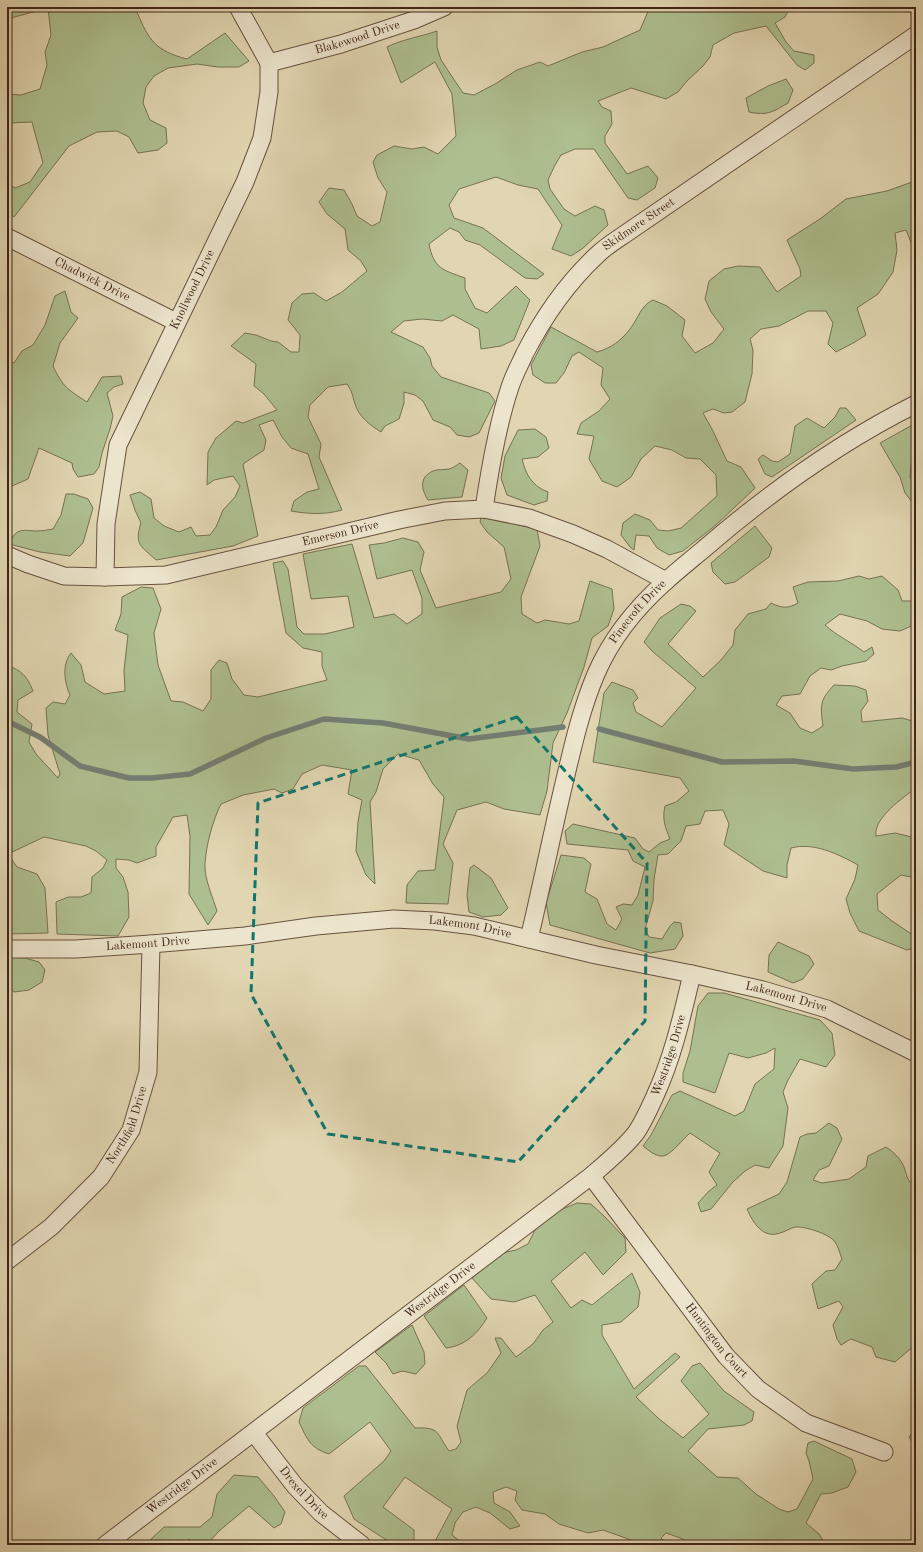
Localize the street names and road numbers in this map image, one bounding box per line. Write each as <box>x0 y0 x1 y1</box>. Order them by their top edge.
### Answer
street label: Blakewood Drive <box>314 19 402 57</box>
street label: Skidmore Street <box>600 196 677 253</box>
street label: Knollwood Drive <box>168 248 217 332</box>
street label: Chadwick Drive <box>52 256 132 304</box>
street label: Emerson Drive <box>301 519 380 549</box>
street label: Pinecroft Drive <box>608 578 669 646</box>
street label: Lakemont Drive <box>428 915 513 941</box>
street label: Lakemont Drive <box>105 935 191 953</box>
street label: Lakemont Drive <box>744 980 829 1015</box>
street label: Westridge Drive <box>650 1013 688 1098</box>
street label: Northfield Drive <box>105 1084 150 1166</box>
street label: Westridge Drive <box>403 1260 478 1321</box>
street label: Huntington Court <box>683 1301 750 1380</box>
street label: Westridge Drive <box>145 1455 220 1517</box>
street label: Drexel Drive <box>277 1465 331 1522</box>

